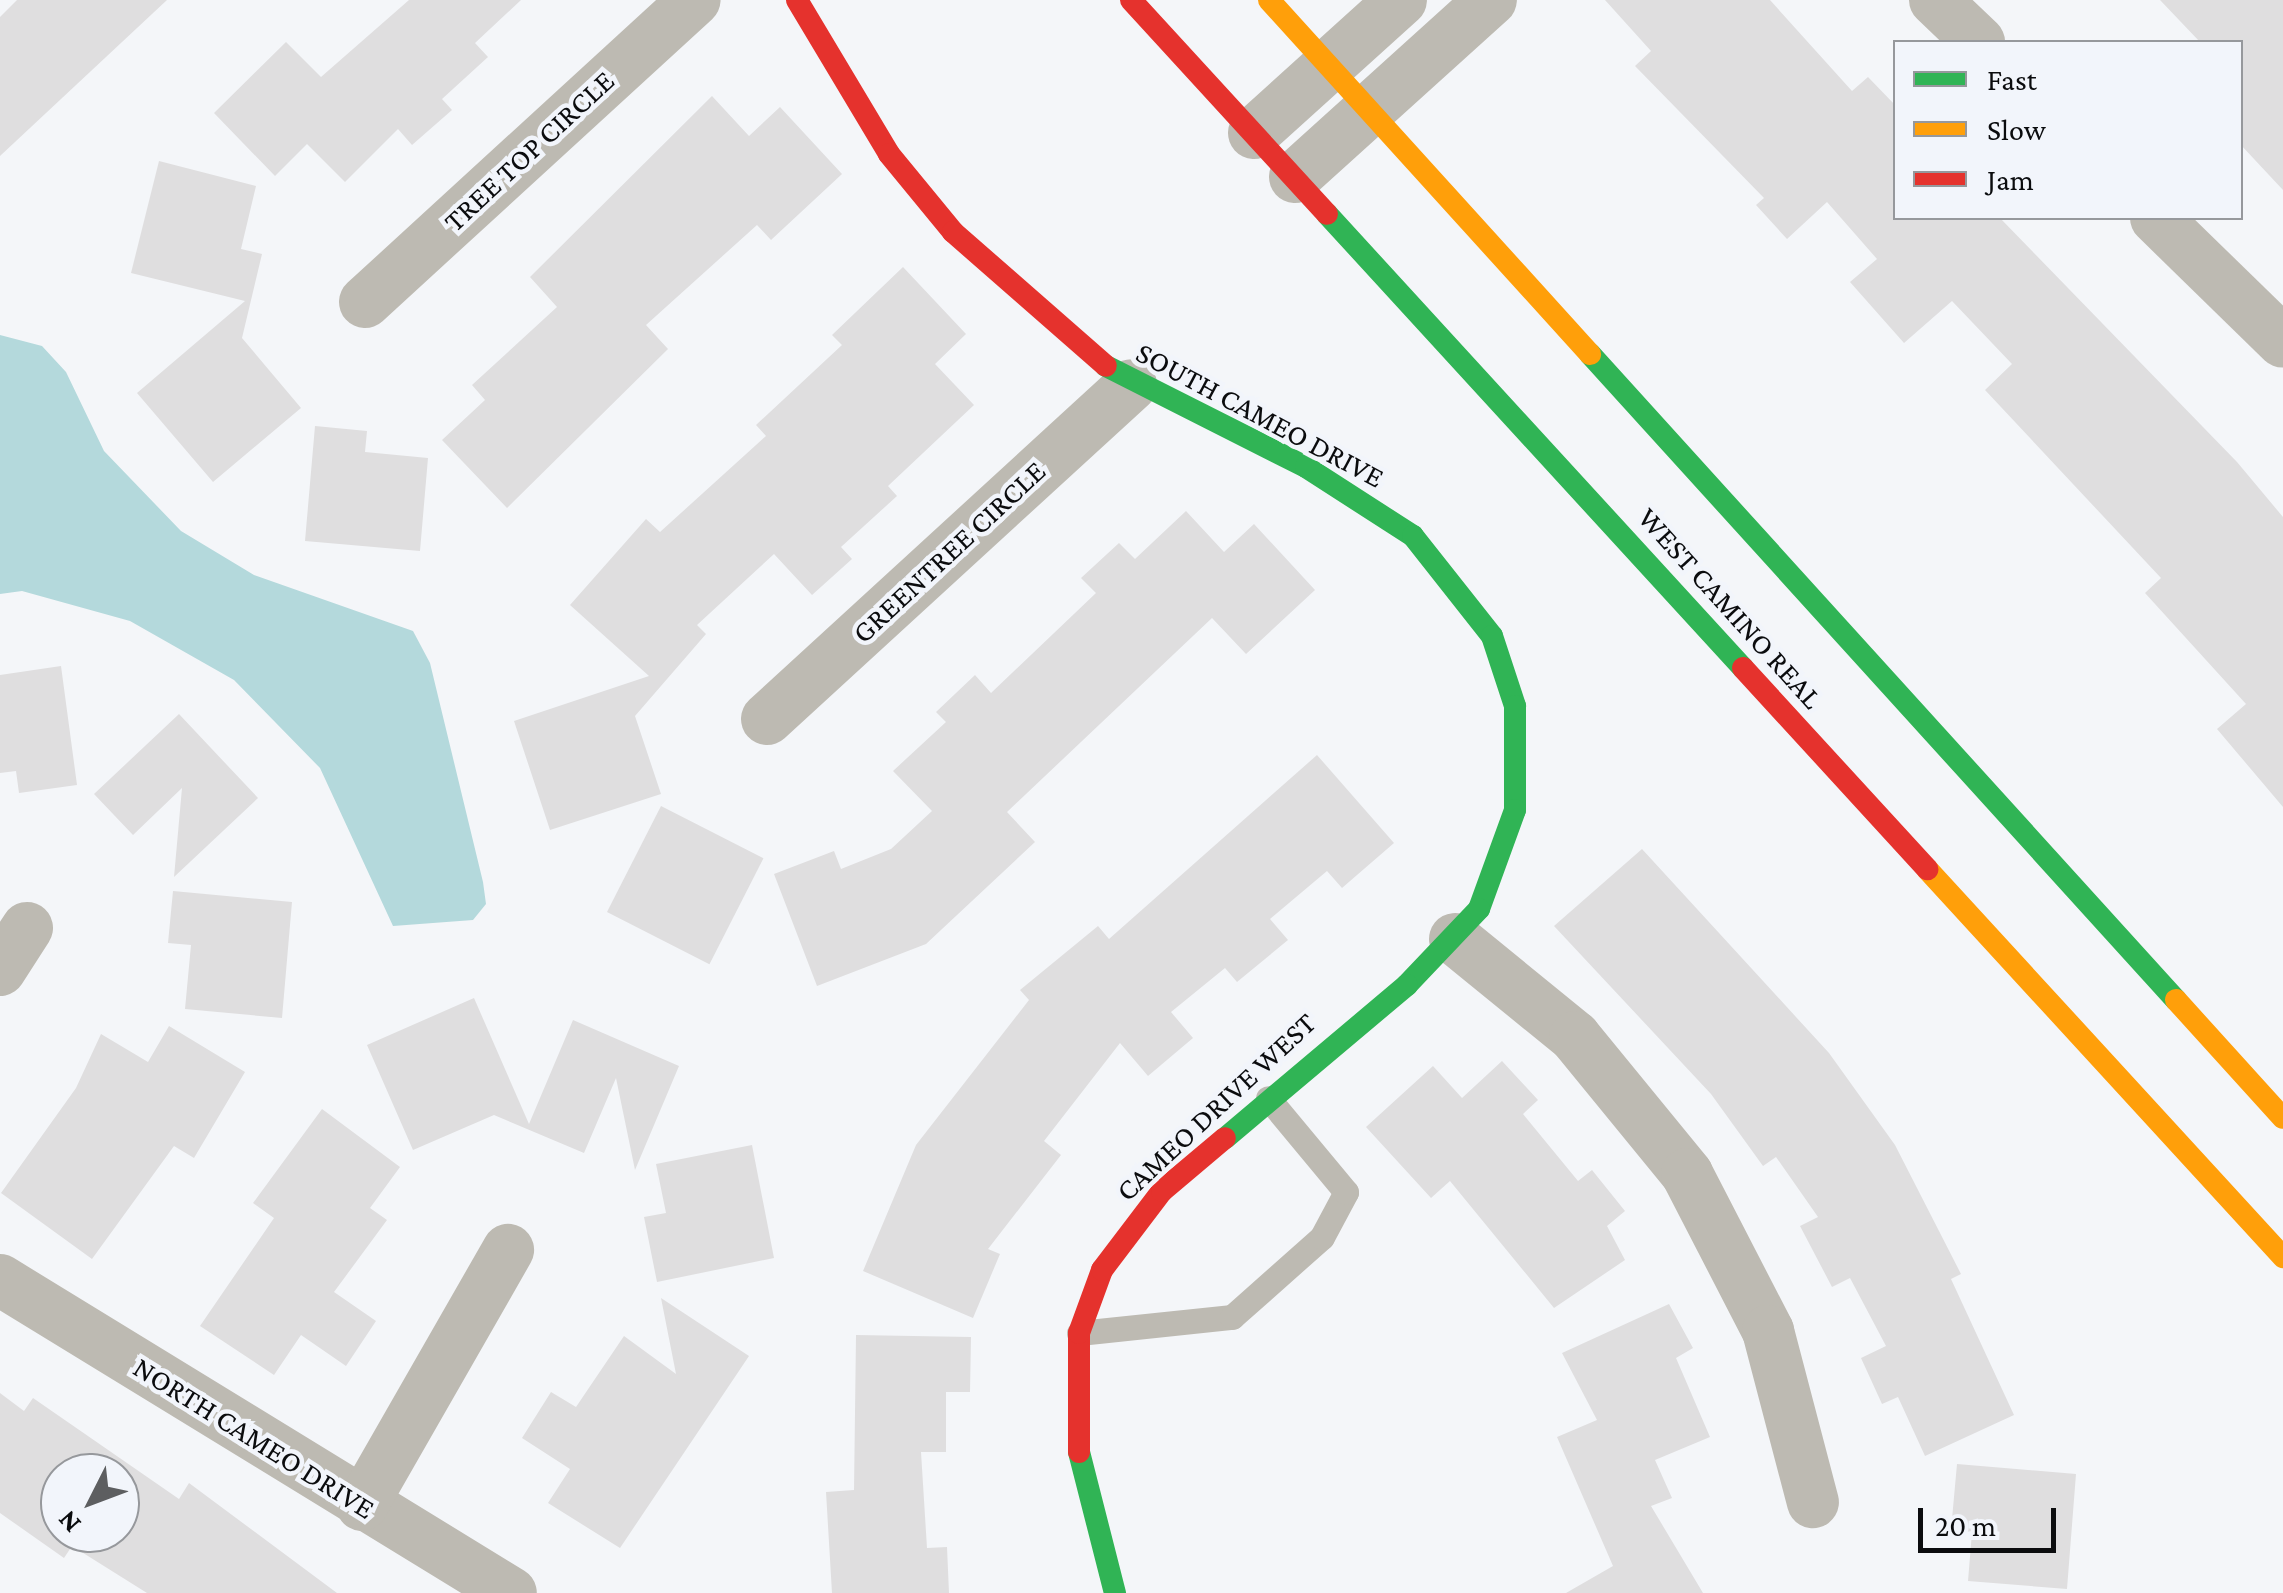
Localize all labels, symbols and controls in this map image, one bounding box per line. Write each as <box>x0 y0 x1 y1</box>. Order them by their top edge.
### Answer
legend <box>1893 40 2243 220</box>
street label: TREE TOP CIRCLE <box>436 63 622 239</box>
text: Fast <box>1987 63 2037 96</box>
text: Slow <box>1987 113 2046 146</box>
text: Jam <box>1987 163 2034 196</box>
street label: SOUTH CAMEO DRIVE <box>1130 334 1390 496</box>
street label: GREENTREE CIRCLE <box>845 453 1053 651</box>
street label: WEST CAMINO REAL <box>1630 500 1830 716</box>
street label: CAMEO DRIVE WEST <box>1109 1005 1323 1209</box>
street label: NORTH CAMEO DRIVE <box>127 1349 381 1527</box>
north arrow <box>40 1453 140 1553</box>
scale bar <box>1923 1488 2060 1550</box>
text: N <box>51 1505 87 1540</box>
text: 20 m <box>1935 1509 1996 1542</box>

